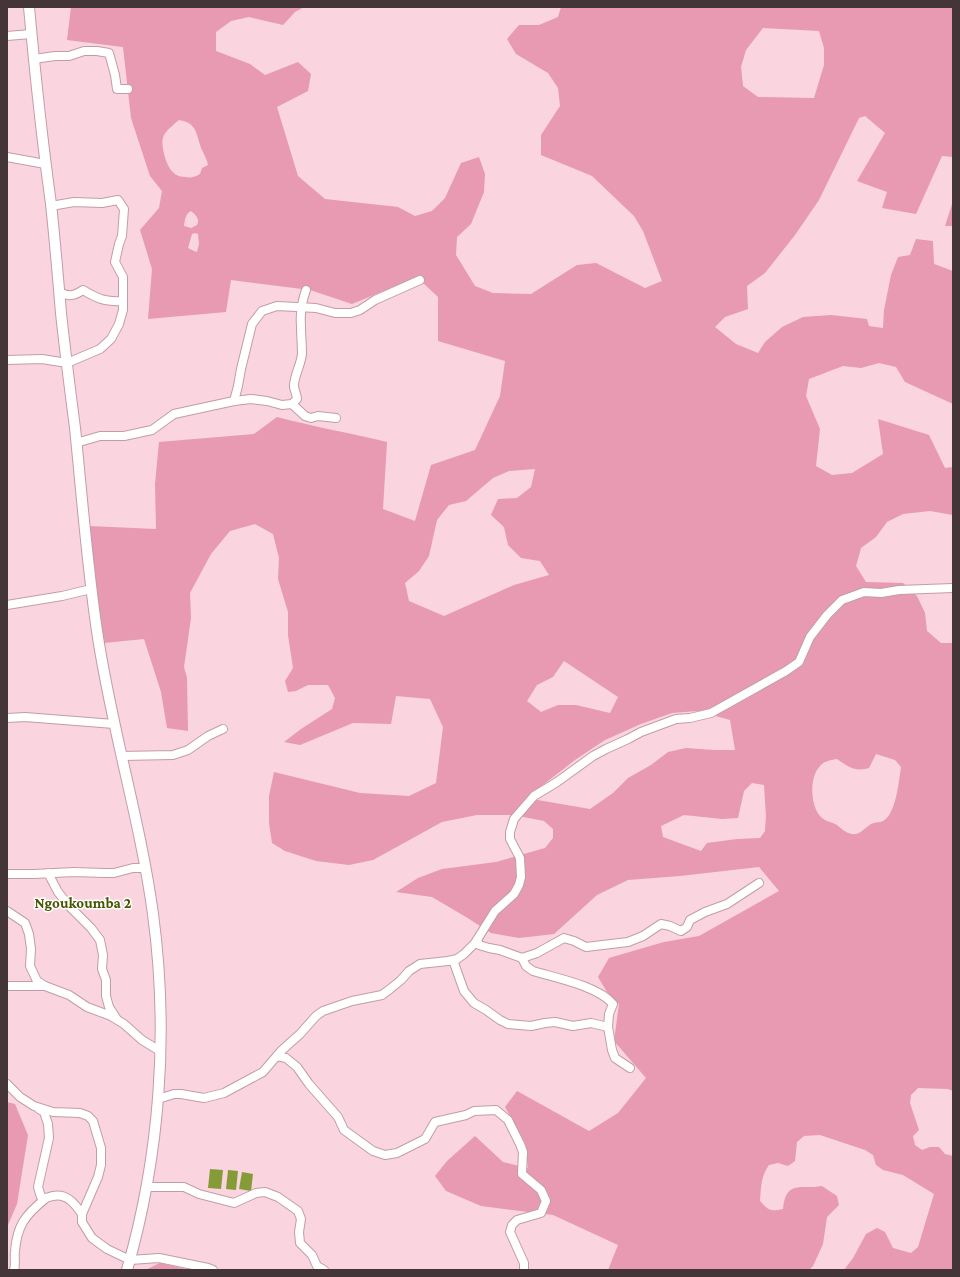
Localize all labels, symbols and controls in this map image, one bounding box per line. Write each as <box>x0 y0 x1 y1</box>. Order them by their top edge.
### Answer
district label: Ngoukoumba 2 <box>35 895 132 911</box>

